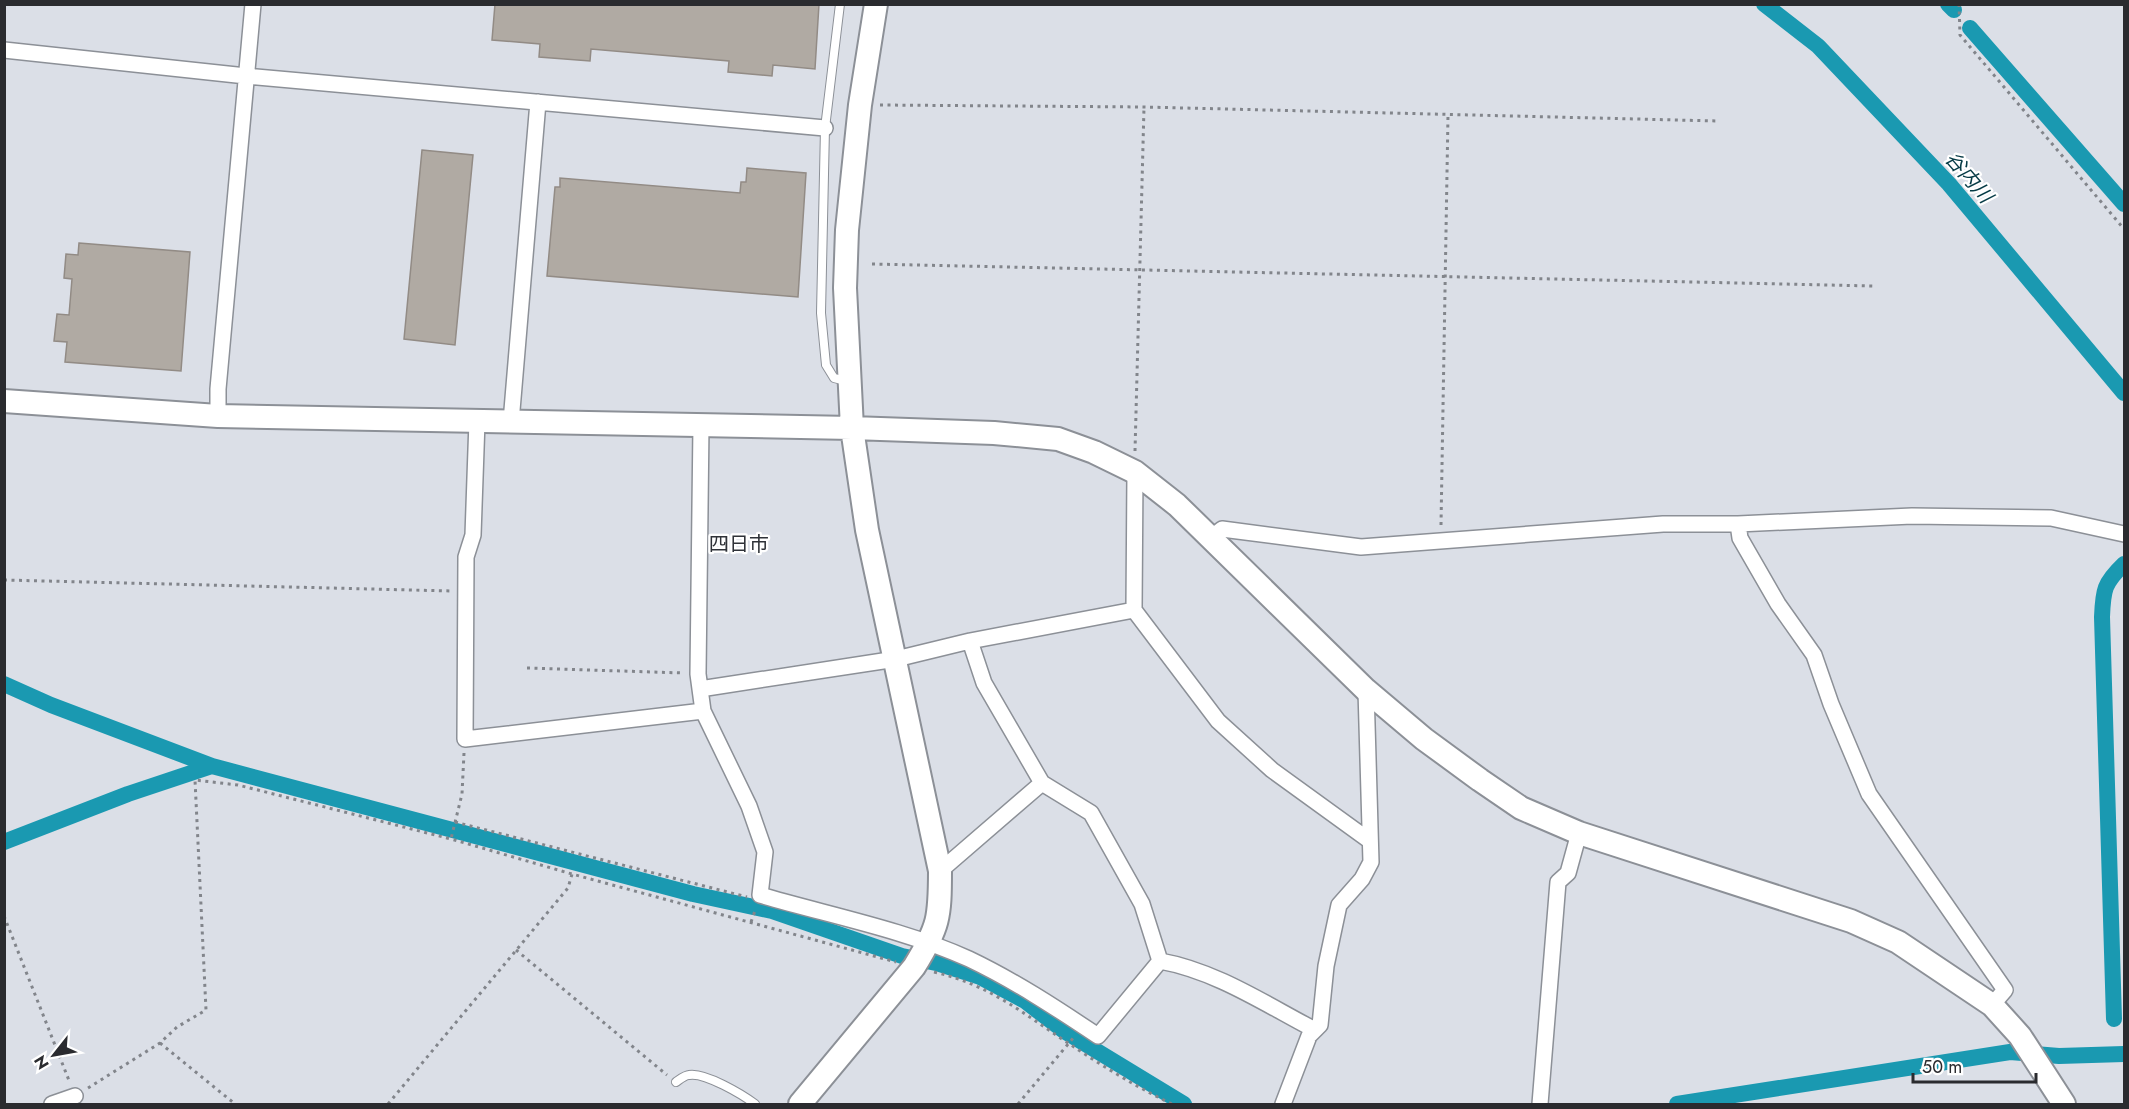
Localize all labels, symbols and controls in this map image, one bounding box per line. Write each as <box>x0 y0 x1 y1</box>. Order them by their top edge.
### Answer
water label: 谷内川 <box>1938 145 2001 211</box>
district label: 四日市 <box>709 530 769 559</box>
north arrow <box>24 1025 84 1085</box>
scale bar <box>1913 1046 2036 1084</box>
text: N <box>28 1051 55 1074</box>
text: 50 m <box>1922 1054 1962 1080</box>

